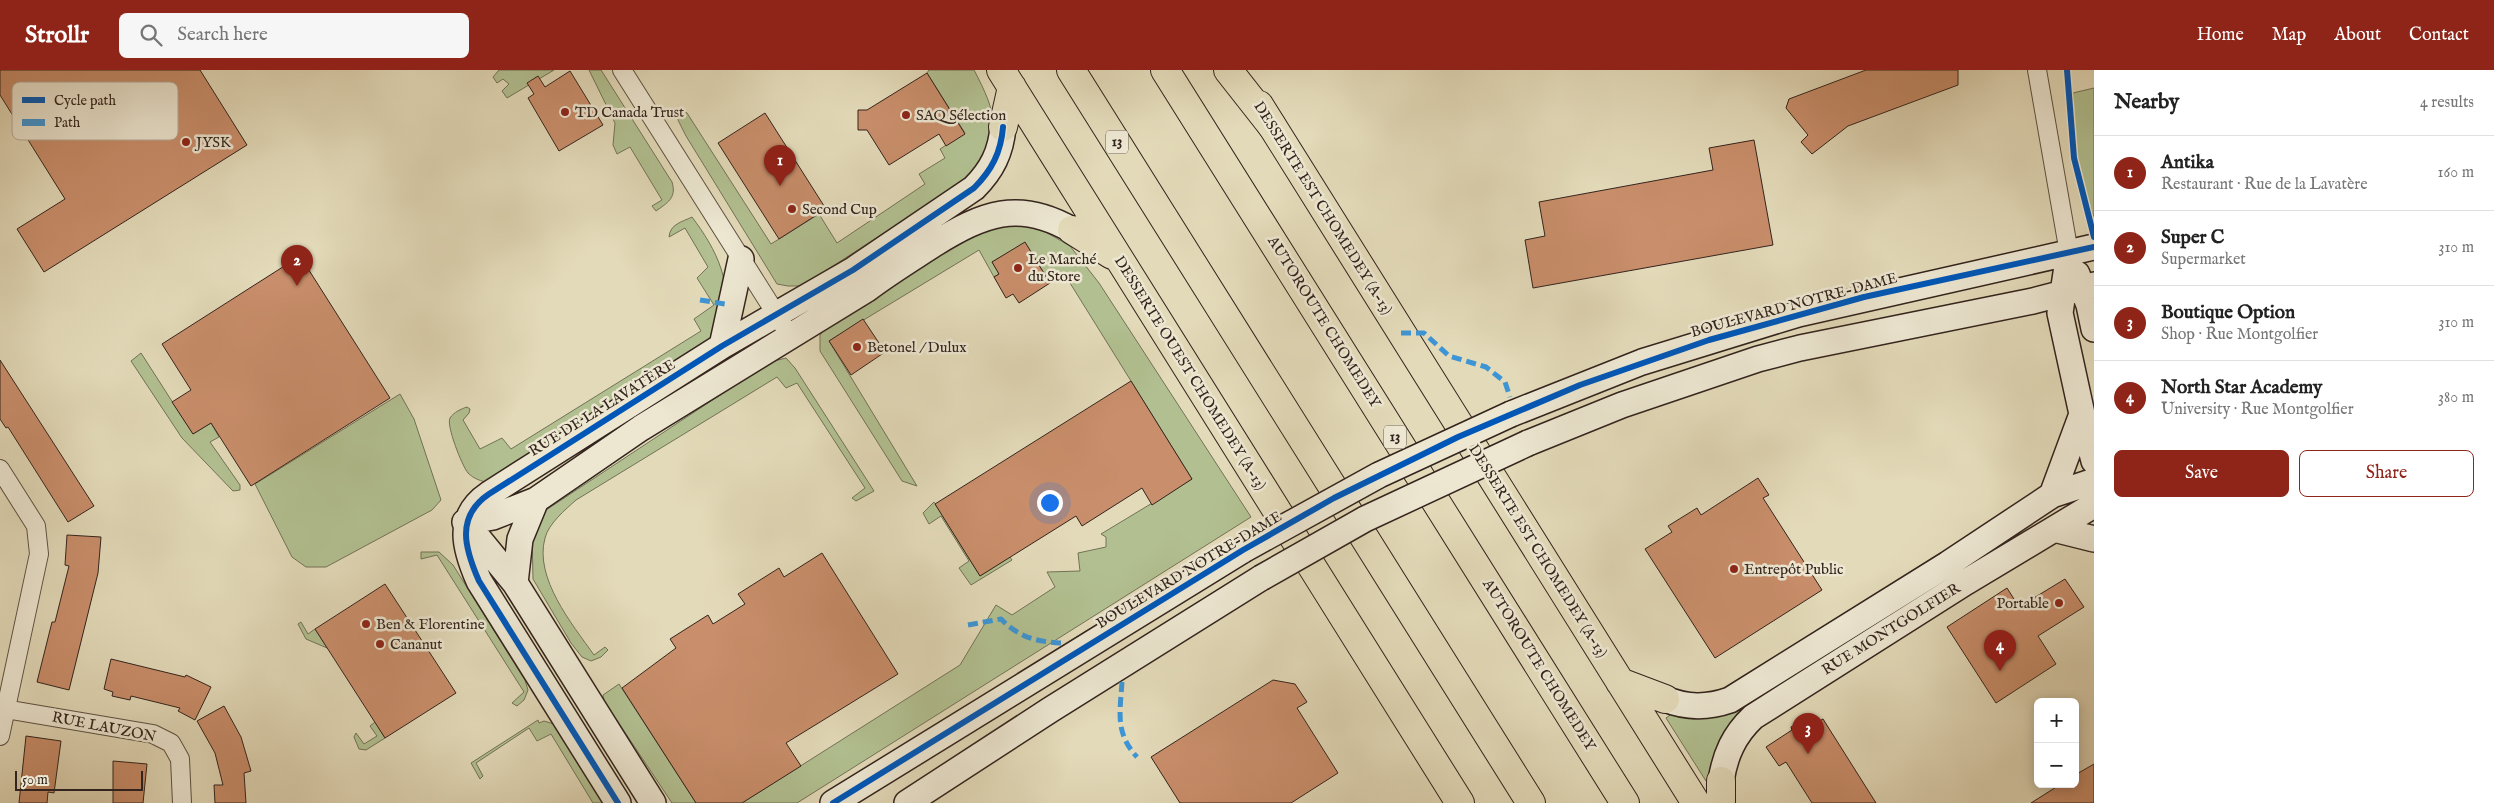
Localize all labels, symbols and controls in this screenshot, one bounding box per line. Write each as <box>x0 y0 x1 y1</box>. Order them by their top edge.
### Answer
search box <box>119 13 469 58</box>
text: Strollr <box>25 20 89 51</box>
icon: search <box>137 21 165 49</box>
text: Search here <box>177 23 268 47</box>
text: Home <box>2197 24 2244 47</box>
text: Map <box>2272 24 2306 47</box>
text: About <box>2334 24 2381 47</box>
text: Contact <box>2409 24 2469 47</box>
legend <box>12 82 178 140</box>
text: Nearby <box>2114 89 2179 116</box>
text: Cycle path <box>54 92 116 110</box>
text: 4 results <box>2420 93 2474 113</box>
street label: DESSERTE EST CHOMEDEY (A-13) <box>1249 98 1397 318</box>
place label: TD Canada Trust <box>575 103 684 122</box>
marker: TD Canada Trust <box>559 106 571 118</box>
place label: SAQ Sélection <box>916 106 1006 125</box>
marker: SAQ Sélection <box>900 109 912 121</box>
text: Path <box>54 114 81 132</box>
road number: 13 <box>1106 131 1128 154</box>
place label: JYSK <box>194 133 231 152</box>
marker: JYSK <box>180 136 192 148</box>
pin: 1 <box>764 145 796 186</box>
text: Antika <box>2161 151 2214 175</box>
text: 1 <box>2127 163 2133 183</box>
text: 160 m <box>2438 163 2474 183</box>
text: Restaurant · Rue de la Lavatère <box>2161 175 2368 195</box>
place label: Second Cup <box>802 200 877 219</box>
marker: Second Cup <box>786 203 798 215</box>
text: Super C <box>2161 226 2224 250</box>
street label: AUTOROUTE CHOMEDEY <box>1263 232 1385 412</box>
text: 2 <box>2126 238 2134 258</box>
text: 310 m <box>2438 238 2474 258</box>
pin: 2 <box>281 245 313 286</box>
place label: Le Marché du Store <box>1028 250 1096 286</box>
text: Supermarket <box>2161 250 2246 270</box>
street label: DESSERTE OUEST CHOMEDEY (A-13) <box>1110 252 1270 494</box>
marker: Le Marché du Store <box>1012 262 1024 274</box>
street label: BOULEVARD NOTRE-DAME <box>1689 268 1899 342</box>
text: Boutique Option <box>2161 301 2295 325</box>
text: 3 <box>2127 313 2133 333</box>
text: 310 m <box>2438 313 2474 333</box>
text: Shop · Rue Montgolfier <box>2161 325 2318 345</box>
place label: Betonel / Dulux <box>867 338 967 357</box>
marker: Betonel / Dulux <box>851 341 863 353</box>
street label: RUE DE LA LAVATÈRE <box>525 355 679 461</box>
text: North Star Academy <box>2161 376 2322 400</box>
text: 4 <box>2126 388 2134 408</box>
text: 380 m <box>2438 388 2474 408</box>
text: University · Rue Montgolfier <box>2161 400 2354 420</box>
road number: 13 <box>1384 426 1406 448</box>
street label: DESSERTE EST CHOMEDEY (A-13) <box>1464 441 1612 661</box>
button: Save <box>2114 450 2289 497</box>
button: Share <box>2299 450 2474 497</box>
your location <box>1037 490 1063 516</box>
street label: BOULEVARD NOTRE-DAME <box>1093 507 1285 633</box>
place label: Entrepôt Public <box>1744 560 1843 579</box>
marker: Entrepôt Public <box>1728 563 1740 575</box>
street label: AUTOROUTE CHOMEDEY <box>1478 575 1600 755</box>
street label: RUE MONTGOLFIER <box>1818 578 1964 679</box>
place label: Portable <box>1997 594 2049 613</box>
marker: Portable <box>2053 597 2065 609</box>
place label: Ben & Florentine <box>376 615 485 634</box>
marker: Ben & Florentine <box>360 618 372 630</box>
pin: 4 <box>1984 630 2016 671</box>
place label: Cananut <box>390 635 443 654</box>
marker: Cananut <box>374 638 386 650</box>
map controls <box>2034 698 2079 788</box>
button: + <box>2034 698 2079 743</box>
street label: RUE LAUZON <box>50 708 158 746</box>
pin: 3 <box>1792 713 1824 754</box>
button: − <box>2034 743 2079 788</box>
scale bar <box>15 768 142 791</box>
text: 50 m <box>22 771 48 789</box>

